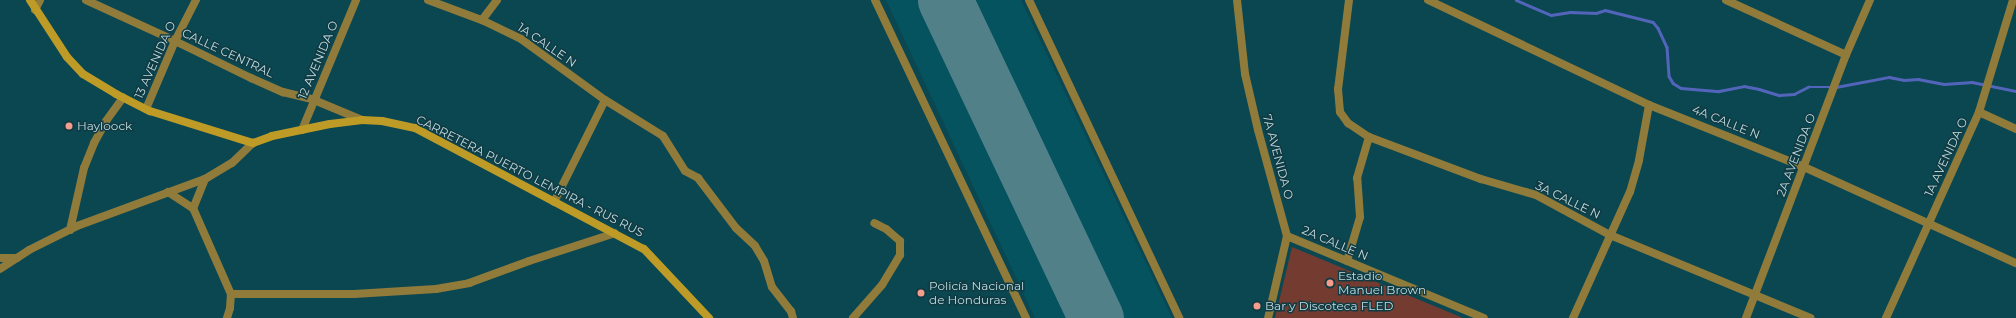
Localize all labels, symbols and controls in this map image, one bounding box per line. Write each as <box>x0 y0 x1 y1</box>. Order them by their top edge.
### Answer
street label: 13 AVENIDA O <box>131 19 179 101</box>
street label: 12 AVENIDA O <box>295 19 341 101</box>
street label: 1A CALLE N <box>515 20 579 70</box>
street label: CALLE CENTRAL <box>180 25 276 81</box>
street label: 4A CALLE N <box>1690 102 1762 142</box>
street label: 2A AVENIDA O <box>1774 111 1818 199</box>
street label: CARRETERA PUERTO LEMPIRA - RUS RUS <box>414 112 646 240</box>
street label: 7A AVENIDA O <box>1260 113 1296 201</box>
street label: 1A AVENIDA O <box>1921 115 1971 199</box>
place label: Hayloock <box>77 119 132 133</box>
marker: Hayloock <box>64 121 74 131</box>
street label: 3A CALLE N <box>1533 178 1603 222</box>
street label: 2A CALLE N <box>1300 223 1370 263</box>
place label: Estadio Manuel Brown <box>1338 269 1426 297</box>
marker: Estadio Manuel Brown <box>1325 278 1335 288</box>
place label: Policía Nacional de Honduras <box>929 279 1024 307</box>
marker: Policía Nacional de Honduras <box>916 288 926 298</box>
place label: Bar y Discoteca FLED <box>1265 299 1393 313</box>
marker: Bar y Discoteca FLED <box>1252 301 1262 311</box>

